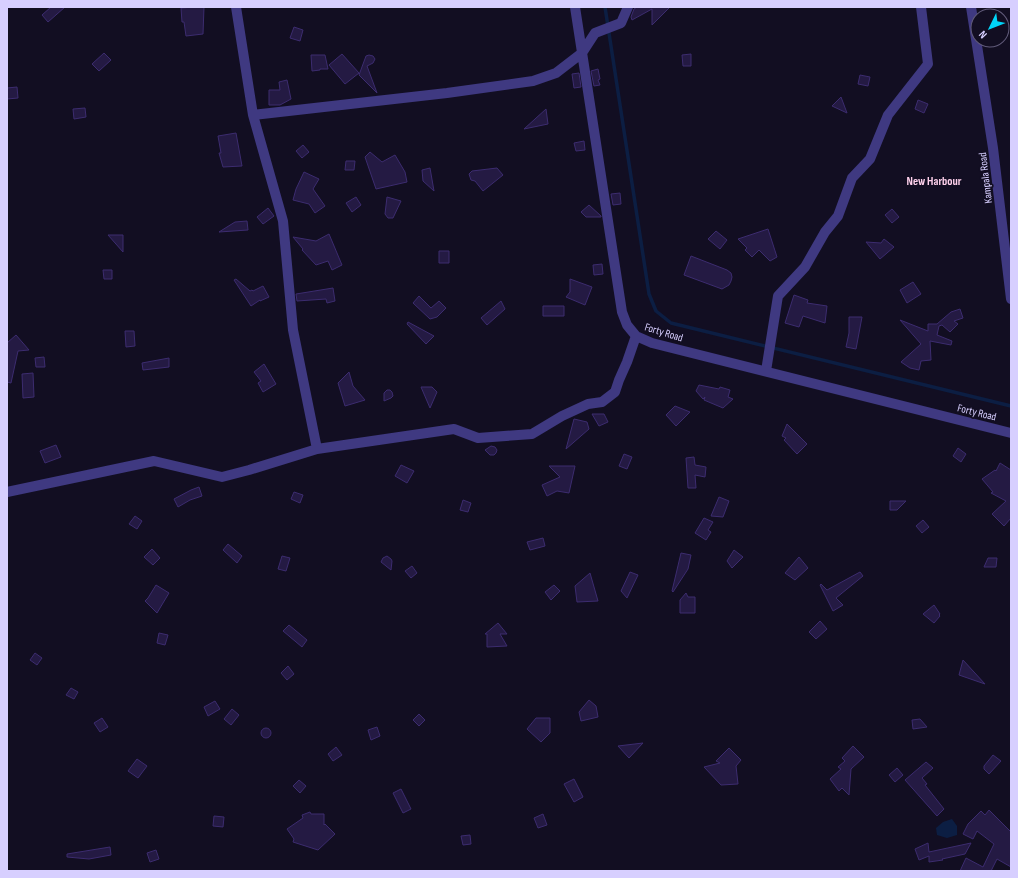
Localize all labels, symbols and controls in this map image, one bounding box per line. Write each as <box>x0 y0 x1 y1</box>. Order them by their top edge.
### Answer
north arrow <box>970 8 1010 48</box>
text: N <box>976 28 990 41</box>
street label: Kampala Road <box>976 151 995 204</box>
district label: New Harbour <box>906 174 962 189</box>
street label: Forty Road <box>643 320 685 345</box>
street label: Forty Road <box>956 401 998 424</box>

